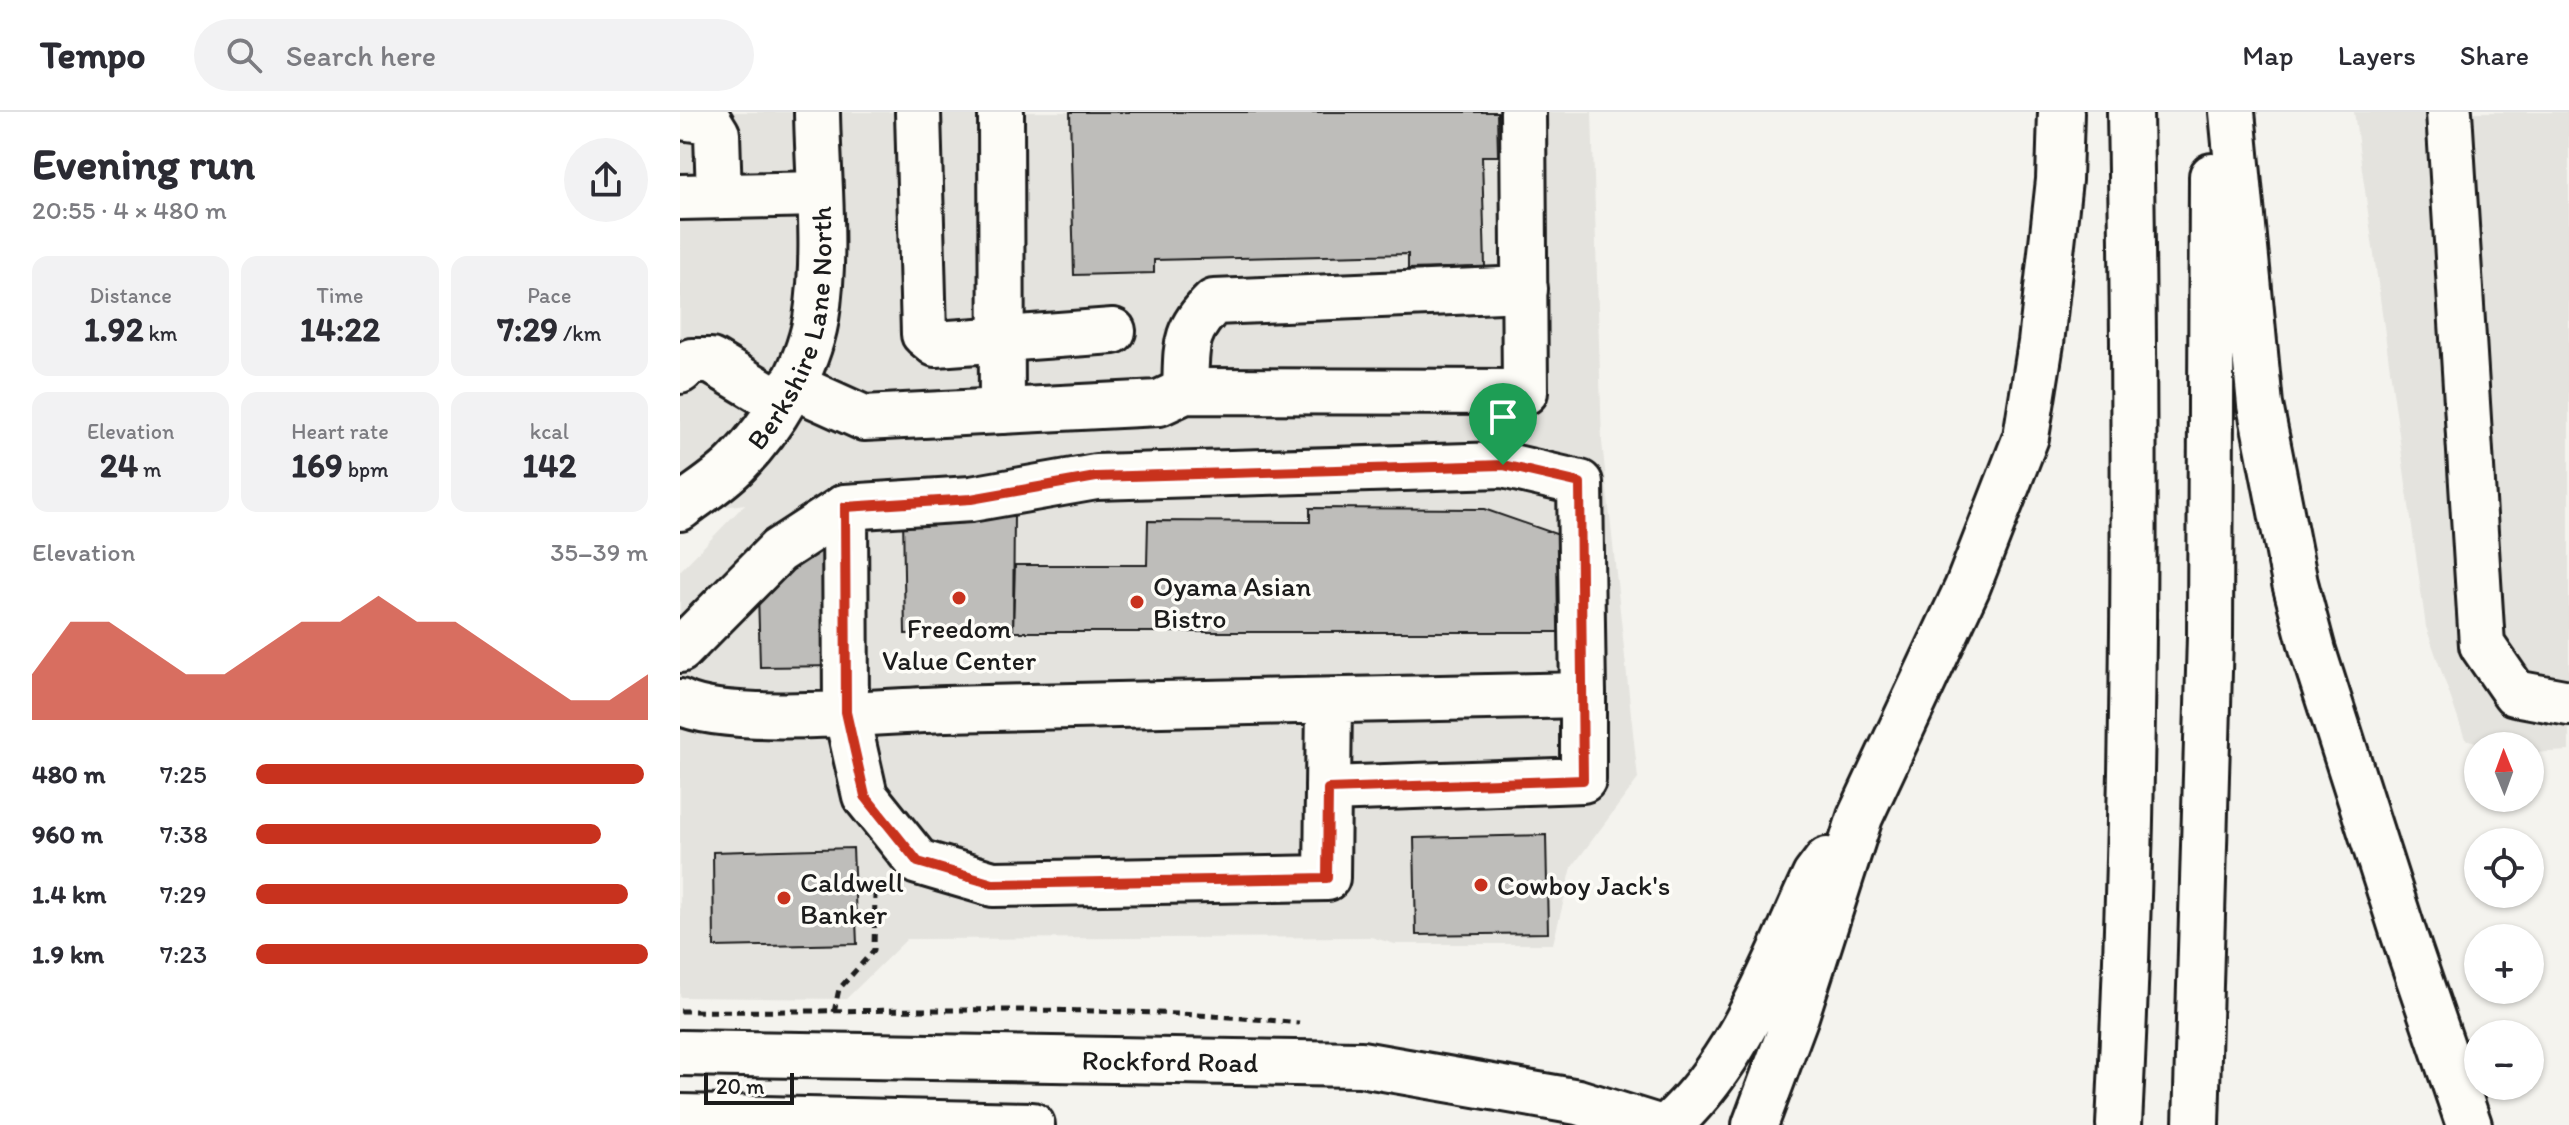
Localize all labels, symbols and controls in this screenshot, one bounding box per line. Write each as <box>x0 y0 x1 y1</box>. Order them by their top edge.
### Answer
search box <box>194 19 754 91</box>
text: Tempo <box>40 32 146 78</box>
icon: search <box>222 33 266 77</box>
text: Search here <box>286 37 436 74</box>
text: Map <box>2242 38 2294 72</box>
text: Layers <box>2338 38 2416 72</box>
text: Share <box>2460 38 2529 72</box>
text: Evening run <box>32 137 255 190</box>
button: share <box>564 138 648 222</box>
text: 20:55 · 4 × 480 m <box>32 194 227 226</box>
street label: Berkshire Lane North <box>739 206 838 456</box>
text: Distance <box>89 282 172 309</box>
text: Time <box>317 282 363 309</box>
text: Pace <box>527 282 571 309</box>
text: 1.92 <box>84 309 144 350</box>
text: 14:22 <box>300 309 380 350</box>
text: 7:29 <box>497 309 558 350</box>
text: km <box>144 320 178 347</box>
text: /km <box>558 320 601 347</box>
pin <box>1469 383 1537 465</box>
icon: arrive <box>1481 395 1525 439</box>
text: Elevation <box>87 418 174 445</box>
text: Heart rate <box>291 418 389 445</box>
text: kcal <box>530 418 569 445</box>
text: 24 <box>100 445 138 486</box>
text: 169 <box>291 445 343 486</box>
text: 142 <box>522 445 576 486</box>
text: m <box>138 456 162 483</box>
text: bpm <box>343 456 389 483</box>
text: Elevation <box>32 536 135 568</box>
text: 35–39 m <box>550 536 648 568</box>
place label: Oyama Asian Bistro <box>1153 569 1312 635</box>
marker: Freedom Value Center <box>950 589 968 607</box>
marker: Oyama Asian Bistro <box>1128 593 1146 611</box>
place label: Freedom Value Center <box>882 611 1036 677</box>
north arrow <box>2464 732 2544 812</box>
map controls <box>2464 732 2544 1100</box>
text: 480 m <box>32 758 106 790</box>
text: 7:25 <box>160 758 207 790</box>
text: 960 m <box>32 818 103 850</box>
text: 7:38 <box>160 818 208 850</box>
button: locate <box>2464 828 2544 908</box>
place label: Caldwell Banker <box>800 865 904 931</box>
place label: Cowboy Jack's <box>1497 868 1670 902</box>
marker: Cowboy Jack's <box>1472 876 1490 894</box>
text: 1.4 km <box>32 878 106 910</box>
text: 7:29 <box>160 878 207 910</box>
marker: Caldwell Banker <box>775 889 793 907</box>
button: + <box>2464 924 2544 1004</box>
text: 1.9 km <box>32 938 104 970</box>
text: 7:23 <box>160 938 207 970</box>
button: − <box>2464 1020 2544 1100</box>
street label: Rockford Road <box>1081 1042 1259 1079</box>
scale bar <box>704 1069 794 1105</box>
text: 20 m <box>716 1073 765 1100</box>

